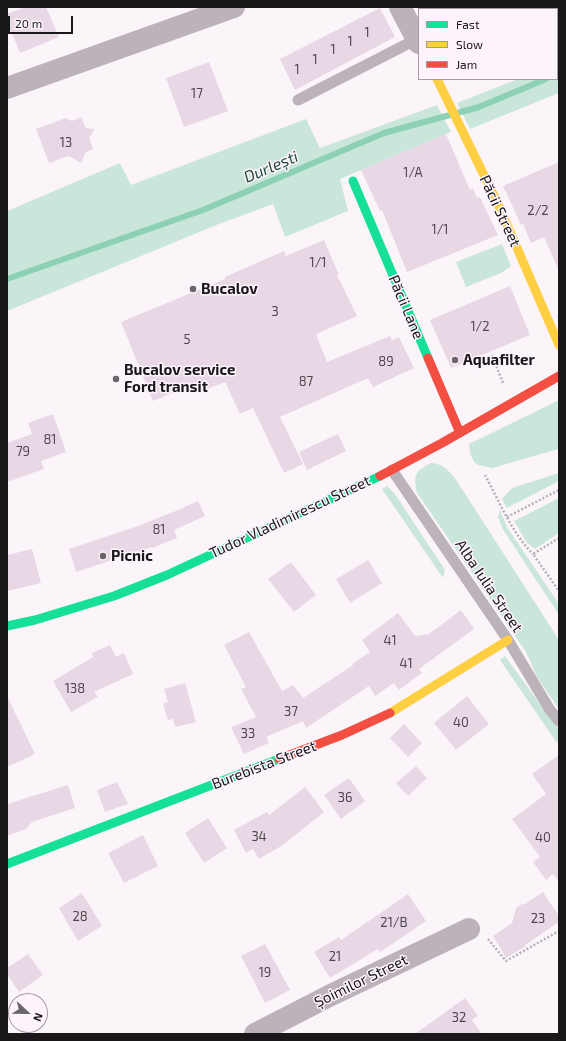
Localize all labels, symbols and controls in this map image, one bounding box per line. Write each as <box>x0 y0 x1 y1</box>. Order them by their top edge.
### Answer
scale bar <box>10 8 75 34</box>
legend <box>418 8 558 80</box>
text: 20 m <box>15 16 42 30</box>
text: Fast <box>456 17 479 31</box>
house number: 1 <box>364 25 370 41</box>
house number: 1 <box>347 34 353 50</box>
text: Slow <box>456 37 483 51</box>
house number: 1 <box>330 42 336 58</box>
house number: 1 <box>312 52 318 68</box>
text: Jam <box>456 57 477 71</box>
house number: 1 <box>294 62 300 78</box>
house number: 17 <box>191 86 203 102</box>
house number: 13 <box>60 135 72 151</box>
water label: Durlești <box>241 147 301 187</box>
house number: 1/A <box>403 165 423 181</box>
street label: Păcii Street <box>476 172 524 250</box>
house number: 2/2 <box>527 203 549 219</box>
house number: 1/1 <box>431 222 449 238</box>
house number: 1/1 <box>309 255 327 271</box>
street label: Păcii Lane <box>384 272 428 342</box>
place label: Bucalov <box>201 280 258 298</box>
marker: Bucalov <box>188 284 198 294</box>
house number: 3 <box>271 304 279 320</box>
house number: 1/2 <box>470 319 490 335</box>
house number: 5 <box>184 332 190 348</box>
place label: Aquafilter <box>463 351 535 369</box>
house number: 89 <box>378 354 394 370</box>
marker: Aquafilter <box>450 355 460 365</box>
place label: Bucalov service Ford transit <box>124 361 236 396</box>
marker: Bucalov service Ford transit <box>111 374 121 384</box>
house number: 87 <box>299 374 313 390</box>
house number: 81 <box>43 432 57 448</box>
house number: 79 <box>16 444 30 460</box>
street label: Tudor Vladimirescu Street <box>207 472 373 562</box>
house number: 81 <box>152 522 166 538</box>
street label: Alba Iulia Street <box>451 536 527 636</box>
place label: Picnic <box>111 547 153 565</box>
marker: Picnic <box>98 551 108 561</box>
house number: 41 <box>383 633 397 649</box>
house number: 41 <box>399 656 413 672</box>
house number: 138 <box>65 681 85 697</box>
house number: 37 <box>284 704 298 720</box>
house number: 40 <box>453 715 469 731</box>
house number: 33 <box>241 726 255 742</box>
street label: Burebista Street <box>209 737 319 793</box>
house number: 36 <box>338 790 352 806</box>
house number: 34 <box>251 829 267 845</box>
house number: 40 <box>535 830 551 846</box>
house number: 28 <box>72 909 88 925</box>
house number: 23 <box>531 911 545 927</box>
house number: 21/B <box>380 915 408 931</box>
house number: 21 <box>329 949 341 965</box>
street label: Șoimilor Street <box>311 951 411 1011</box>
house number: 19 <box>259 965 271 981</box>
north arrow <box>8 993 48 1033</box>
house number: 32 <box>452 1010 466 1026</box>
text: N <box>31 1011 46 1023</box>

